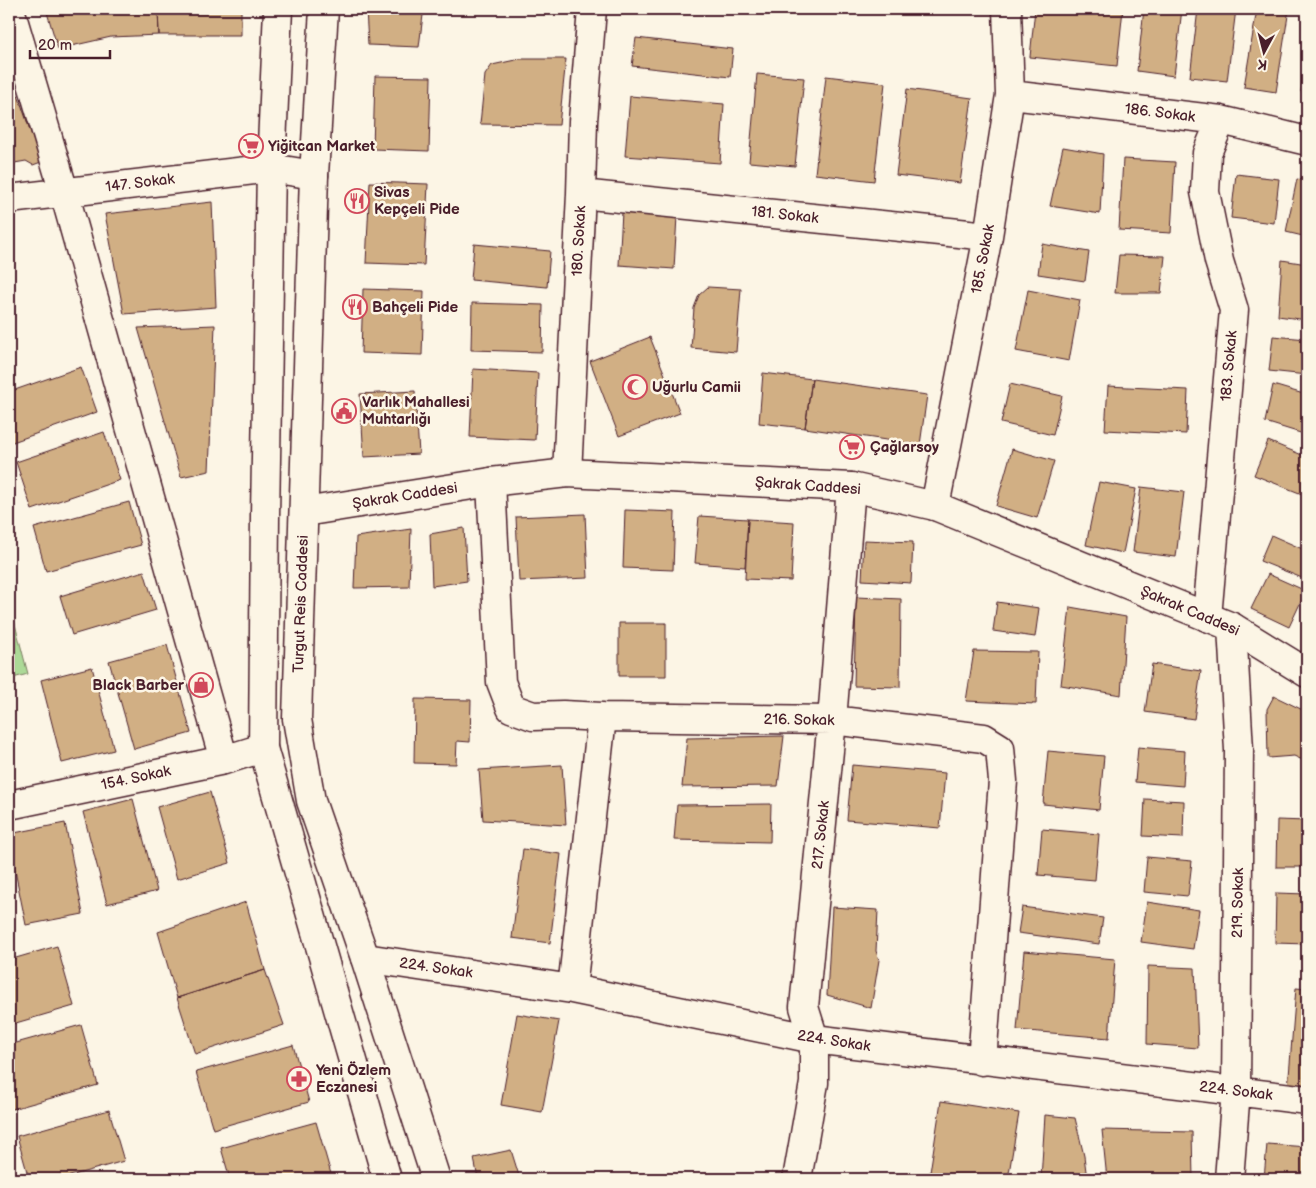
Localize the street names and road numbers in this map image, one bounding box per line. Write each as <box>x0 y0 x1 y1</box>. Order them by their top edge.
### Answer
street label: 186. Sokak <box>1124 99 1197 127</box>
street label: 147. Sokak <box>104 169 176 197</box>
street label: 181. Sokak <box>750 202 820 228</box>
street label: 180. Sokak <box>568 205 590 277</box>
street label: 185. Sokak <box>967 222 999 295</box>
street label: 183. Sokak <box>1216 329 1242 402</box>
street label: Şakrak Caddesi <box>754 473 862 499</box>
street label: Şakrak Caddesi <box>351 478 459 514</box>
street label: Turgut Reis Caddesi <box>289 535 313 673</box>
street label: Şakrak Caddesi <box>1137 582 1243 640</box>
street label: 216. Sokak <box>763 710 835 730</box>
street label: 154. Sokak <box>99 761 173 795</box>
street label: 217. Sokak <box>808 799 834 870</box>
street label: 219. Sokak <box>1228 867 1248 938</box>
street label: 224. Sokak <box>398 953 475 983</box>
street label: 224. Sokak <box>796 1026 873 1056</box>
street label: 224. Sokak <box>1198 1077 1274 1105</box>

